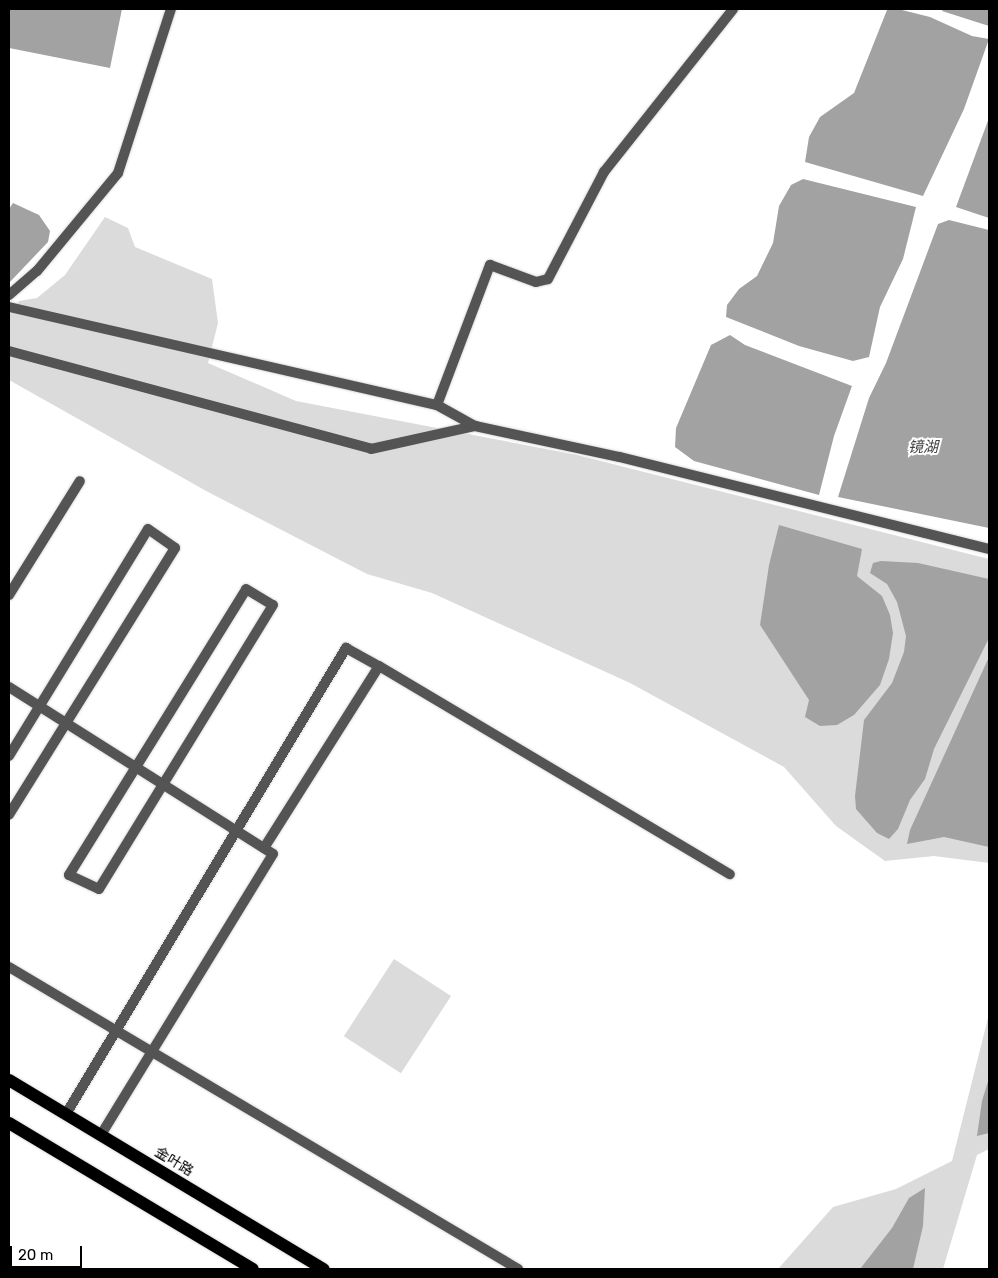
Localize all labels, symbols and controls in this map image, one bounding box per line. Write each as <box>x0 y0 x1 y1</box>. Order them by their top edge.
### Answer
water label: 镜湖 <box>908 439 938 457</box>
street label: 金叶路 <box>152 1144 196 1180</box>
scale bar <box>12 1236 85 1268</box>
text: 20 m <box>18 1246 53 1264</box>

